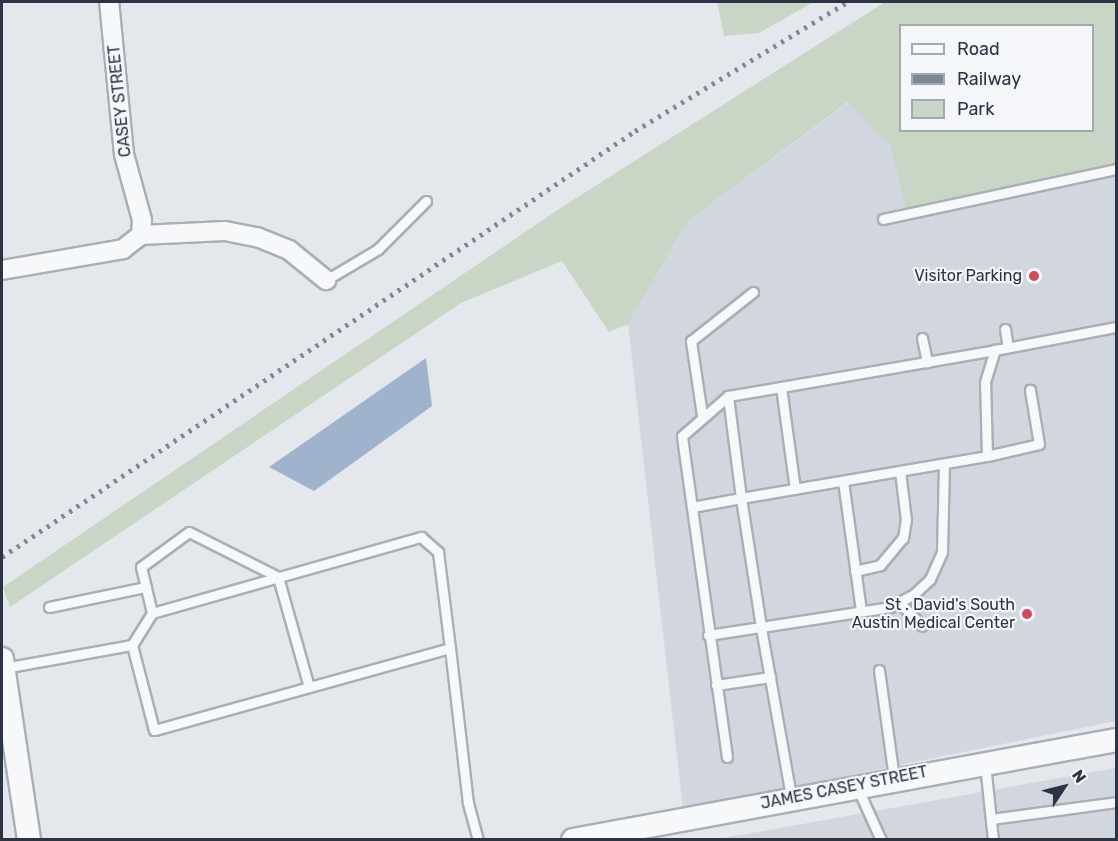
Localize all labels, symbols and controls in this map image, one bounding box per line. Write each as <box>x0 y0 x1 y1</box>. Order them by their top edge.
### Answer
legend <box>899 24 1094 132</box>
text: Road <box>957 38 1000 60</box>
street label: CASEY STREET <box>105 44 135 158</box>
text: Railway <box>957 68 1021 90</box>
text: Park <box>957 98 994 120</box>
place label: Visitor Parking <box>914 266 1022 286</box>
marker: Visitor Parking <box>1027 269 1041 283</box>
place label: St . David's South Austin Medical Center <box>852 595 1015 633</box>
marker: St . David's South Austin Medical Center <box>1020 607 1034 621</box>
north arrow <box>1034 757 1094 817</box>
street label: JAMES CASEY STREET <box>759 762 929 814</box>
text: N <box>1068 766 1090 787</box>

